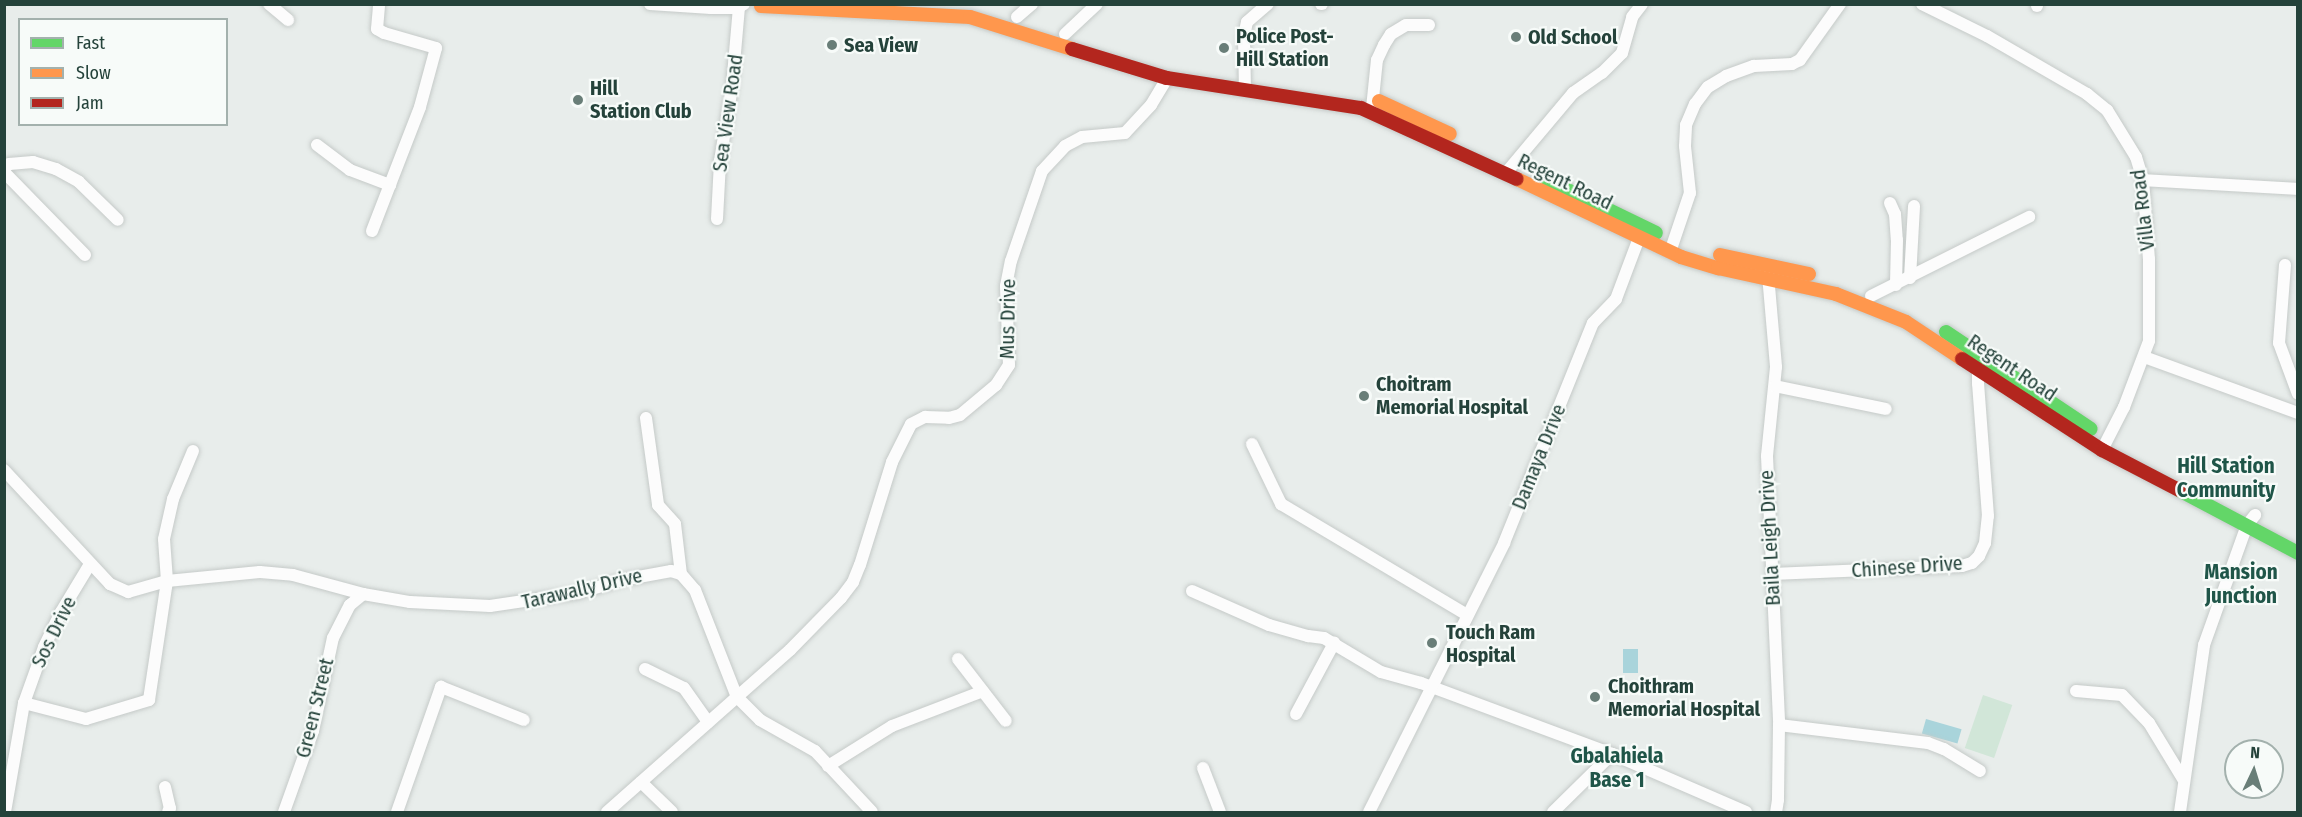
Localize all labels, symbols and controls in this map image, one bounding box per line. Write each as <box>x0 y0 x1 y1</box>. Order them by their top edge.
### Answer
legend <box>18 18 228 126</box>
place label: Police Post- Hill Station <box>1236 24 1334 71</box>
place label: Old School <box>1528 25 1617 49</box>
marker: Old School <box>1509 30 1523 44</box>
text: Fast <box>76 32 105 54</box>
place label: Sea View <box>844 33 918 57</box>
marker: Sea View <box>825 38 839 52</box>
marker: Police Post- Hill Station <box>1217 41 1231 55</box>
street label: Sea View Road <box>708 53 748 173</box>
text: Slow <box>76 62 111 84</box>
place label: Hill Station Club <box>590 77 692 124</box>
text: Jam <box>76 92 104 114</box>
marker: Hill Station Club <box>571 93 585 107</box>
street label: Regent Road <box>1514 149 1616 215</box>
street label: Villa Road <box>2126 168 2160 252</box>
street label: Mus Drive <box>995 279 1021 359</box>
street label: Regent Road <box>1963 329 2061 407</box>
place label: Choitram Memorial Hospital <box>1376 372 1528 419</box>
marker: Choitram Memorial Hospital <box>1357 389 1371 403</box>
street label: Damaya Drive <box>1507 401 1571 513</box>
district label: Hill Station Community <box>2177 453 2275 503</box>
street label: Baila Leigh Drive <box>1754 470 1786 606</box>
street label: Chinese Drive <box>1851 551 1963 583</box>
district label: Mansion Junction <box>2204 559 2278 609</box>
street label: Tarawally Drive <box>519 563 645 615</box>
street label: Sos Drive <box>27 593 81 671</box>
place label: Touch Ram Hospital <box>1446 620 1535 667</box>
marker: Touch Ram Hospital <box>1423 634 1441 652</box>
street label: Green Street <box>291 656 339 760</box>
place label: Choithram Memorial Hospital <box>1608 674 1760 721</box>
marker: Choithram Memorial Hospital <box>1586 688 1604 706</box>
north arrow <box>2224 739 2284 799</box>
district label: Gbalahiela Base 1 <box>1570 743 1664 793</box>
text: N <box>2250 743 2261 762</box>

